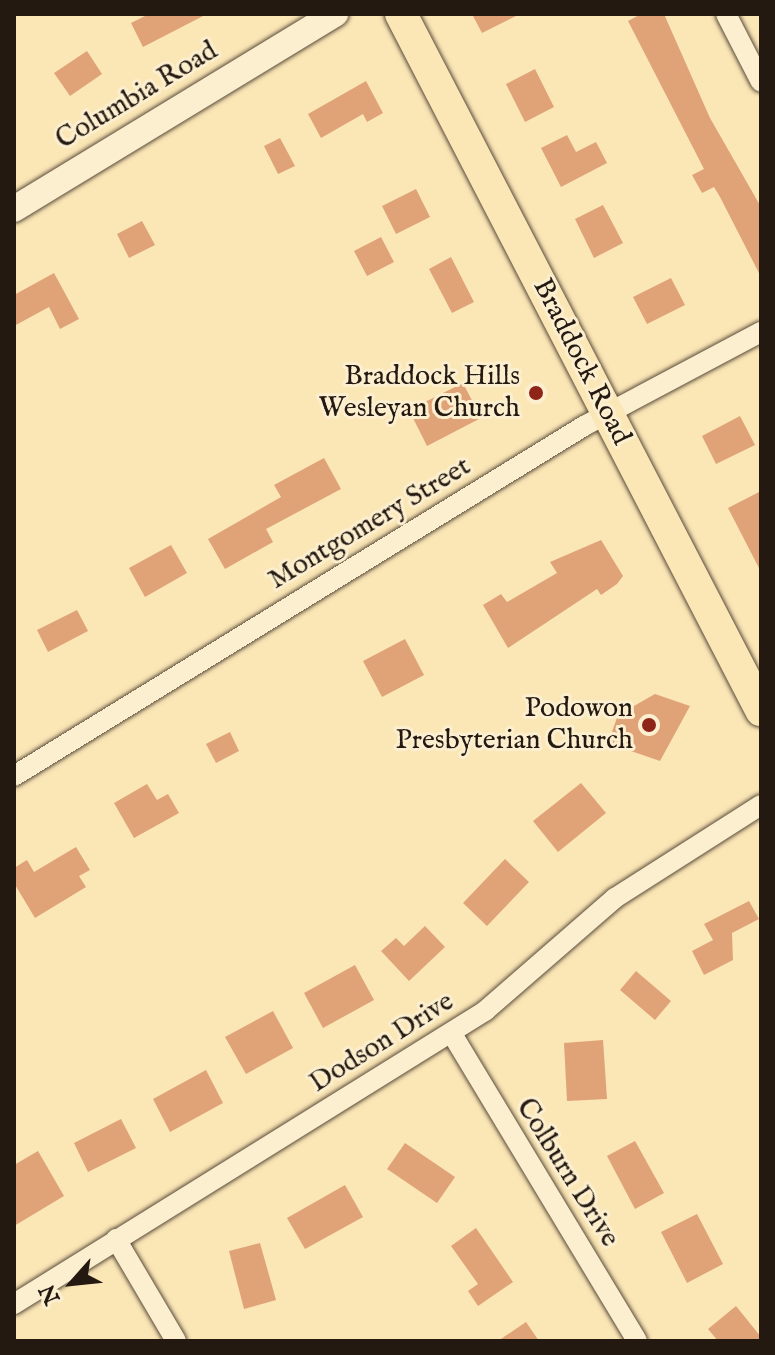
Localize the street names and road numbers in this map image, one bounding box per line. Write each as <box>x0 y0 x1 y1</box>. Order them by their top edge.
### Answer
street label: Columbia Road <box>50 35 224 157</box>
street label: Braddock Road <box>525 273 637 451</box>
street label: Montgomery Street <box>263 450 477 598</box>
street label: Dodson Drive <box>304 985 460 1101</box>
street label: Colburn Drive <box>508 1093 626 1253</box>

